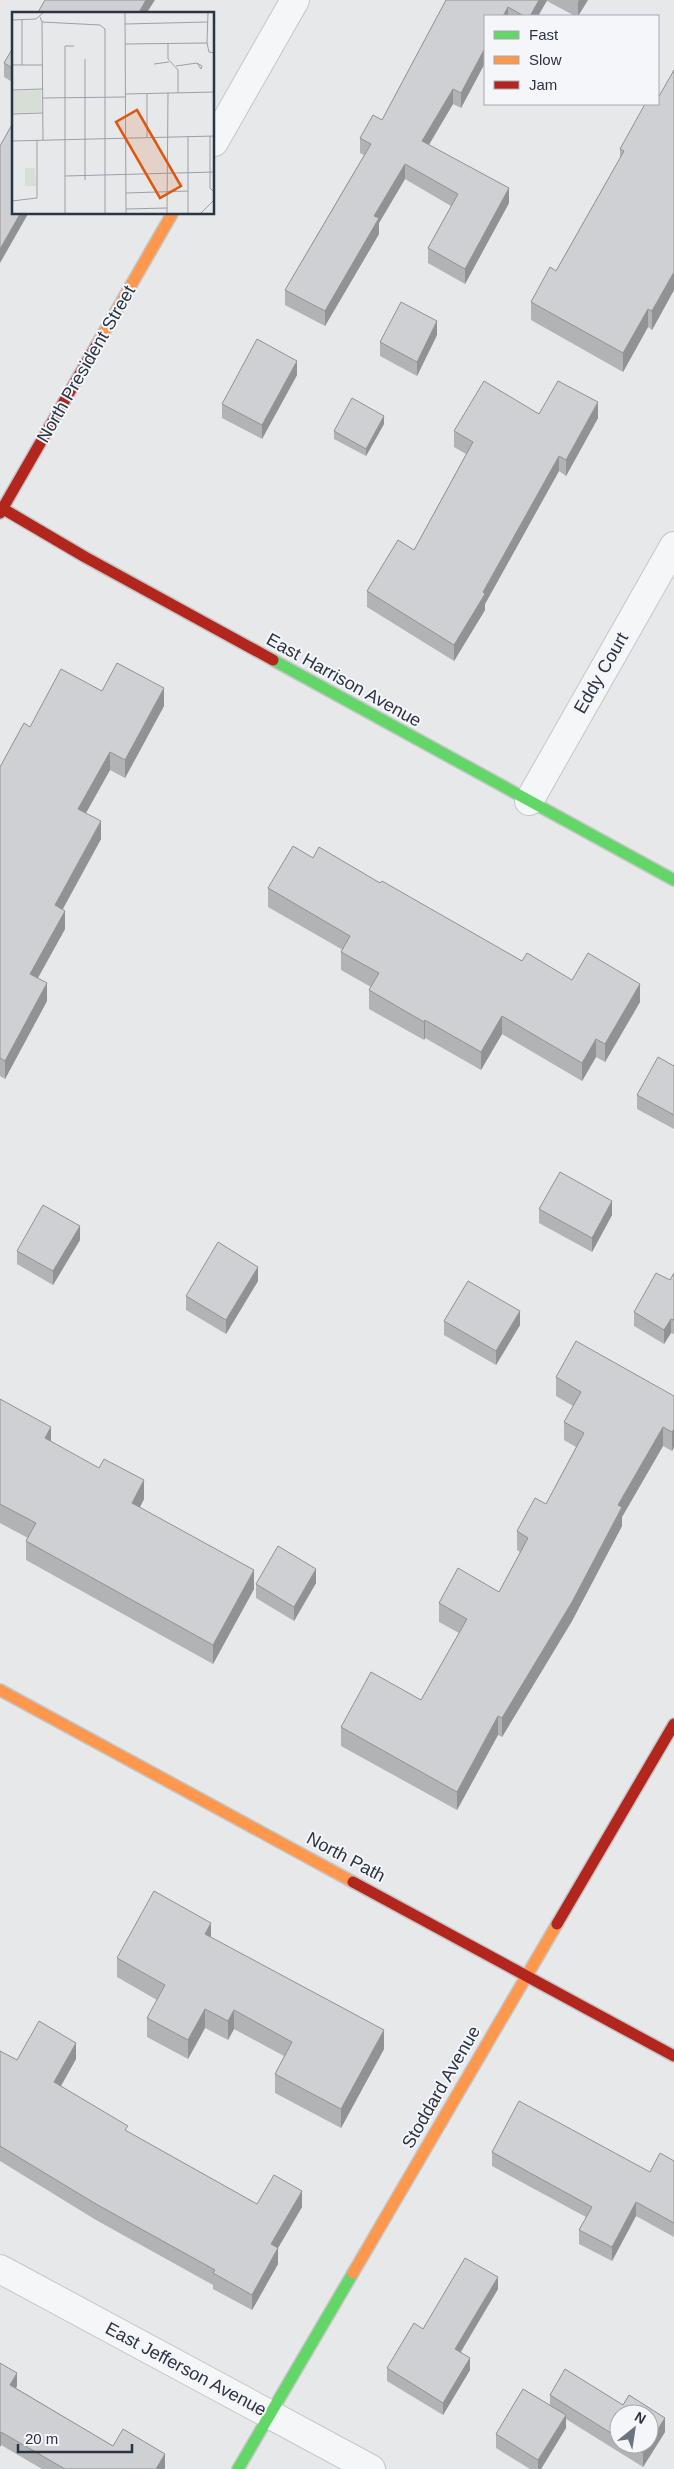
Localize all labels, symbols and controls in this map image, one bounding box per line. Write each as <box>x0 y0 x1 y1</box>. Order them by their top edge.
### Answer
inset map <box>12 12 215 215</box>
legend <box>484 15 659 105</box>
text: Fast <box>529 26 559 43</box>
text: Slow <box>529 51 562 68</box>
text: Jam <box>529 76 557 93</box>
street label: North President Street <box>33 282 139 446</box>
street label: East Harrison Avenue <box>263 629 425 731</box>
street label: Eddy Court <box>570 629 632 717</box>
street label: North Path <box>303 1828 389 1886</box>
street label: Stoddard Avenue <box>398 2022 484 2152</box>
street label: East Jefferson Avenue <box>102 2318 270 2420</box>
north arrow <box>609 2404 659 2454</box>
text: N <box>632 2408 649 2427</box>
scale bar <box>18 2422 131 2454</box>
text: 20 m <box>25 2430 58 2447</box>

